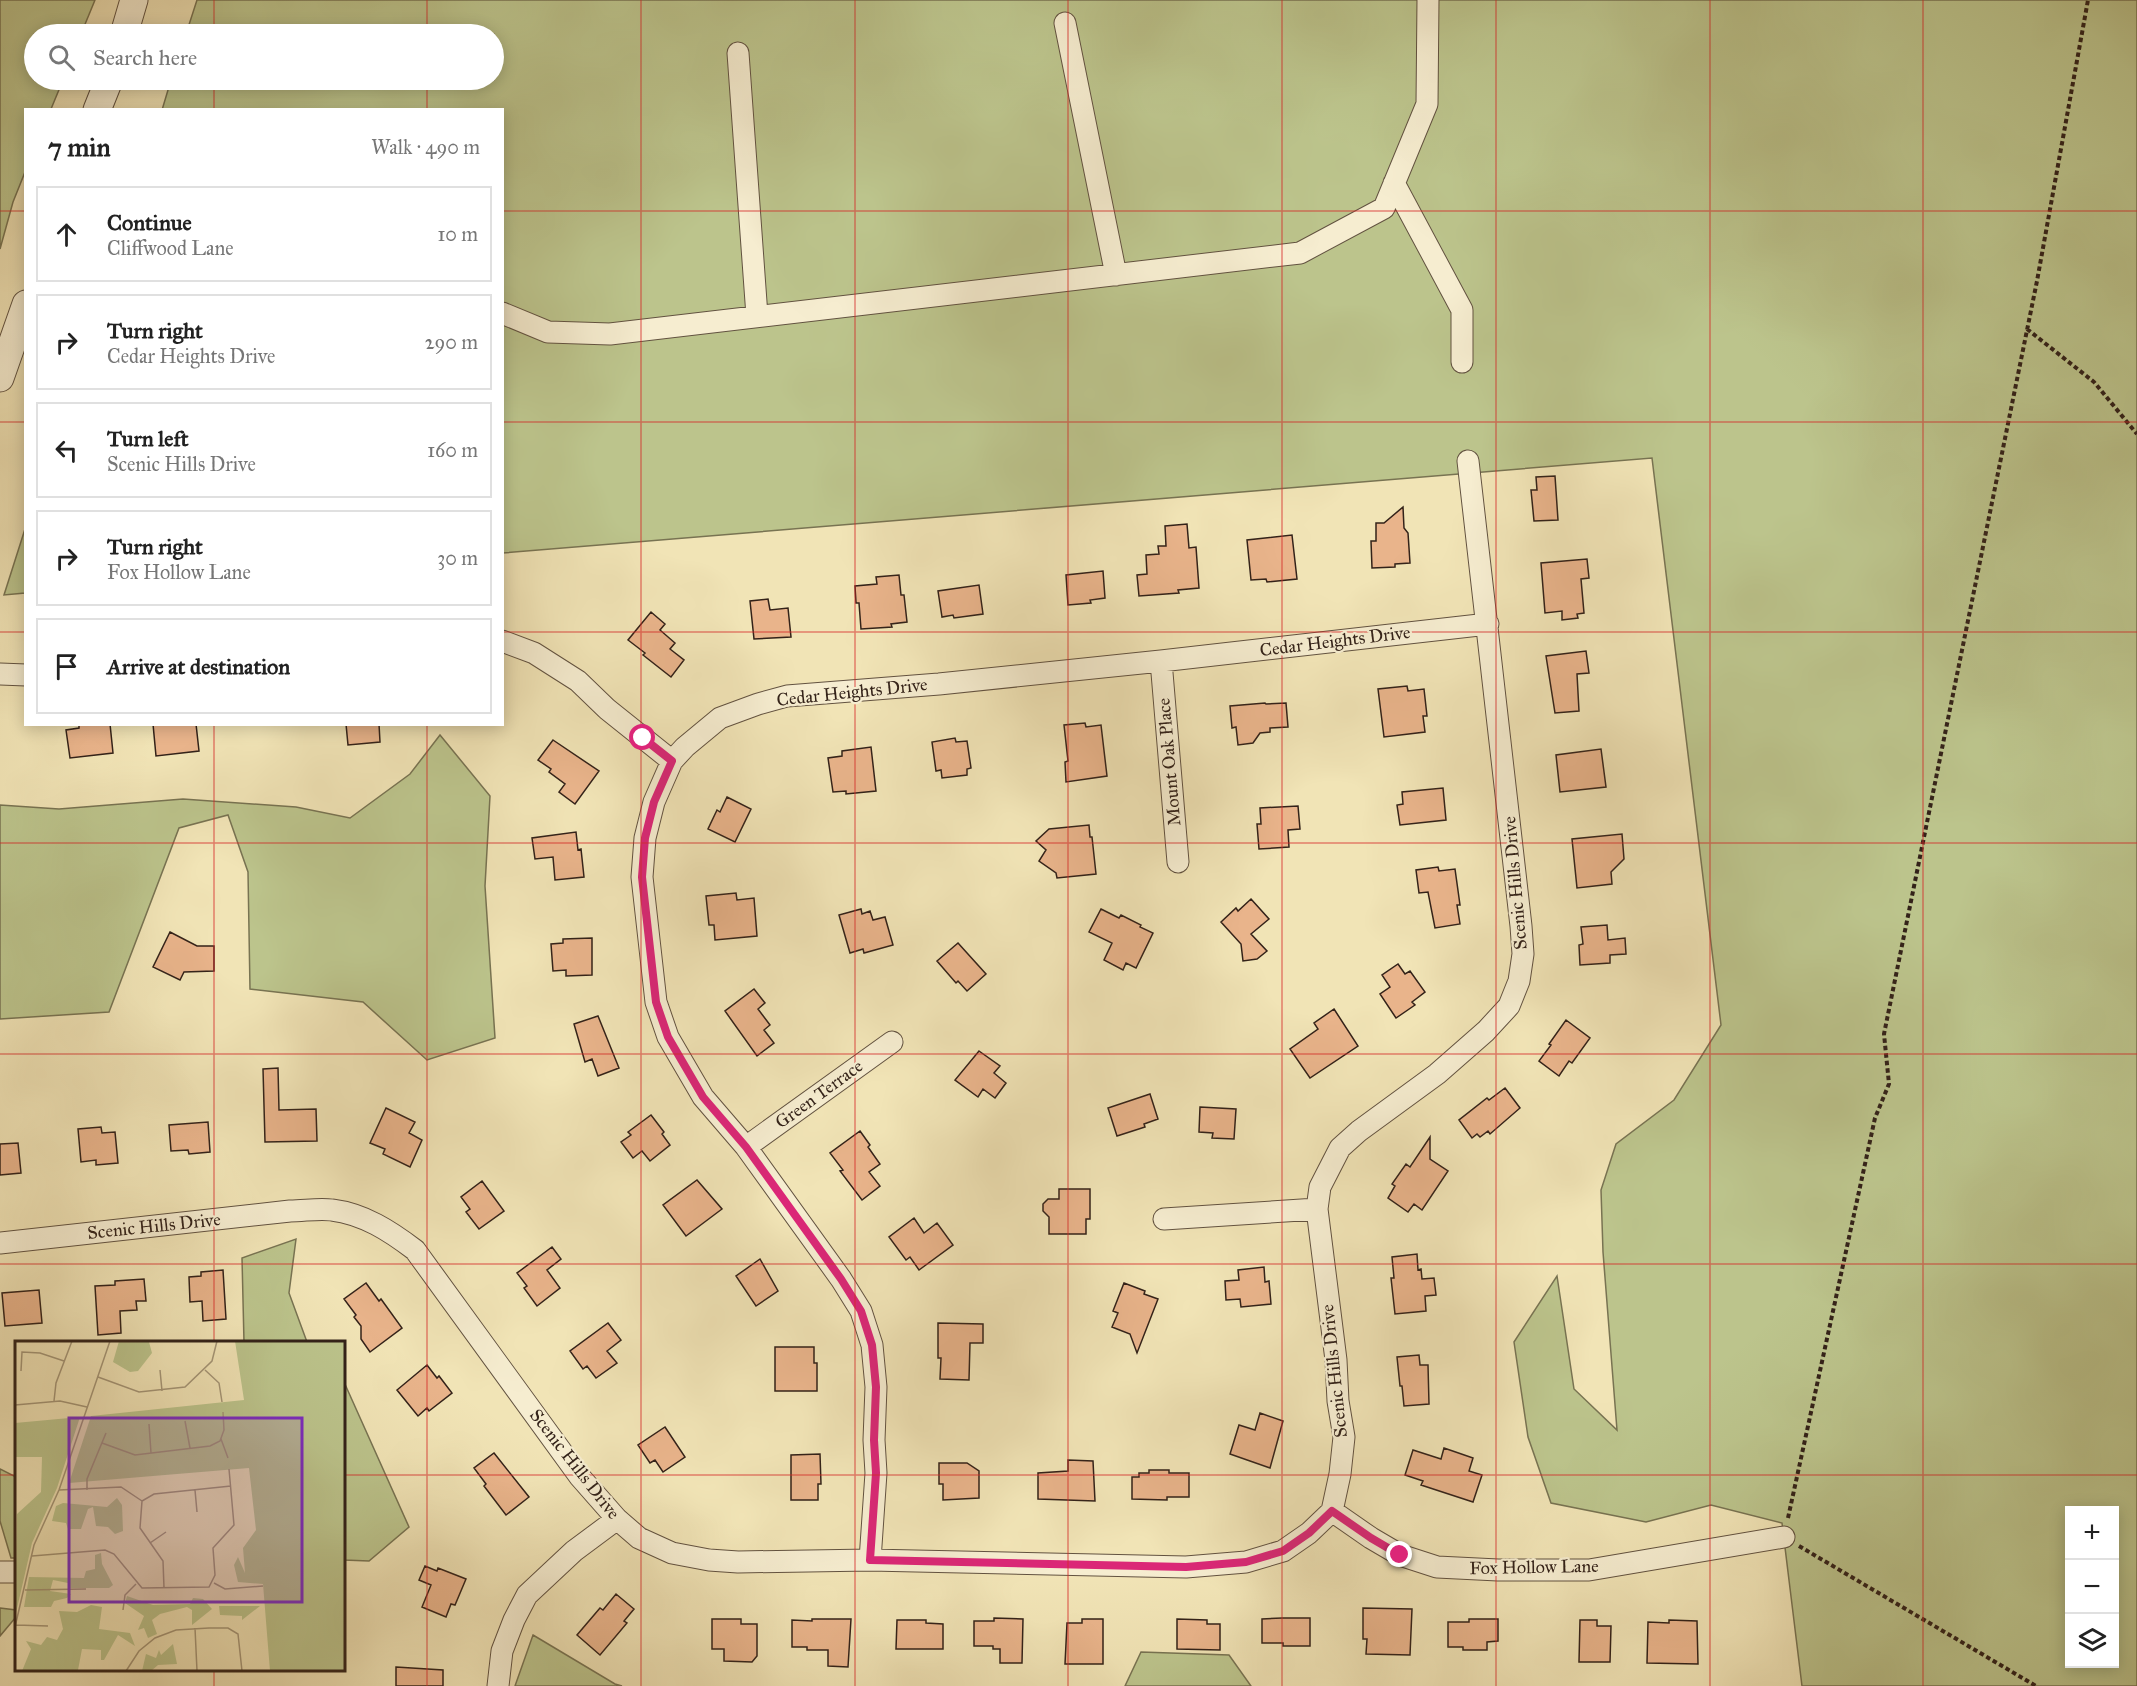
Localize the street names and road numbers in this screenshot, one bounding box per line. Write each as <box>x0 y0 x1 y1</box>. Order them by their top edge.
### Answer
street label: Cedar Heights Drive <box>1258 621 1412 662</box>
street label: Cedar Heights Drive <box>775 673 929 712</box>
street label: Mount Oak Place <box>1152 697 1186 827</box>
street label: Scenic Hills Drive <box>1498 815 1532 951</box>
street label: Green Terrace <box>771 1055 867 1133</box>
street label: Scenic Hills Drive <box>86 1208 222 1244</box>
street label: Scenic Hills Drive <box>1316 1303 1352 1439</box>
street label: Scenic Hills Drive <box>525 1404 625 1524</box>
street label: Fox Hollow Lane <box>1469 1555 1599 1579</box>

